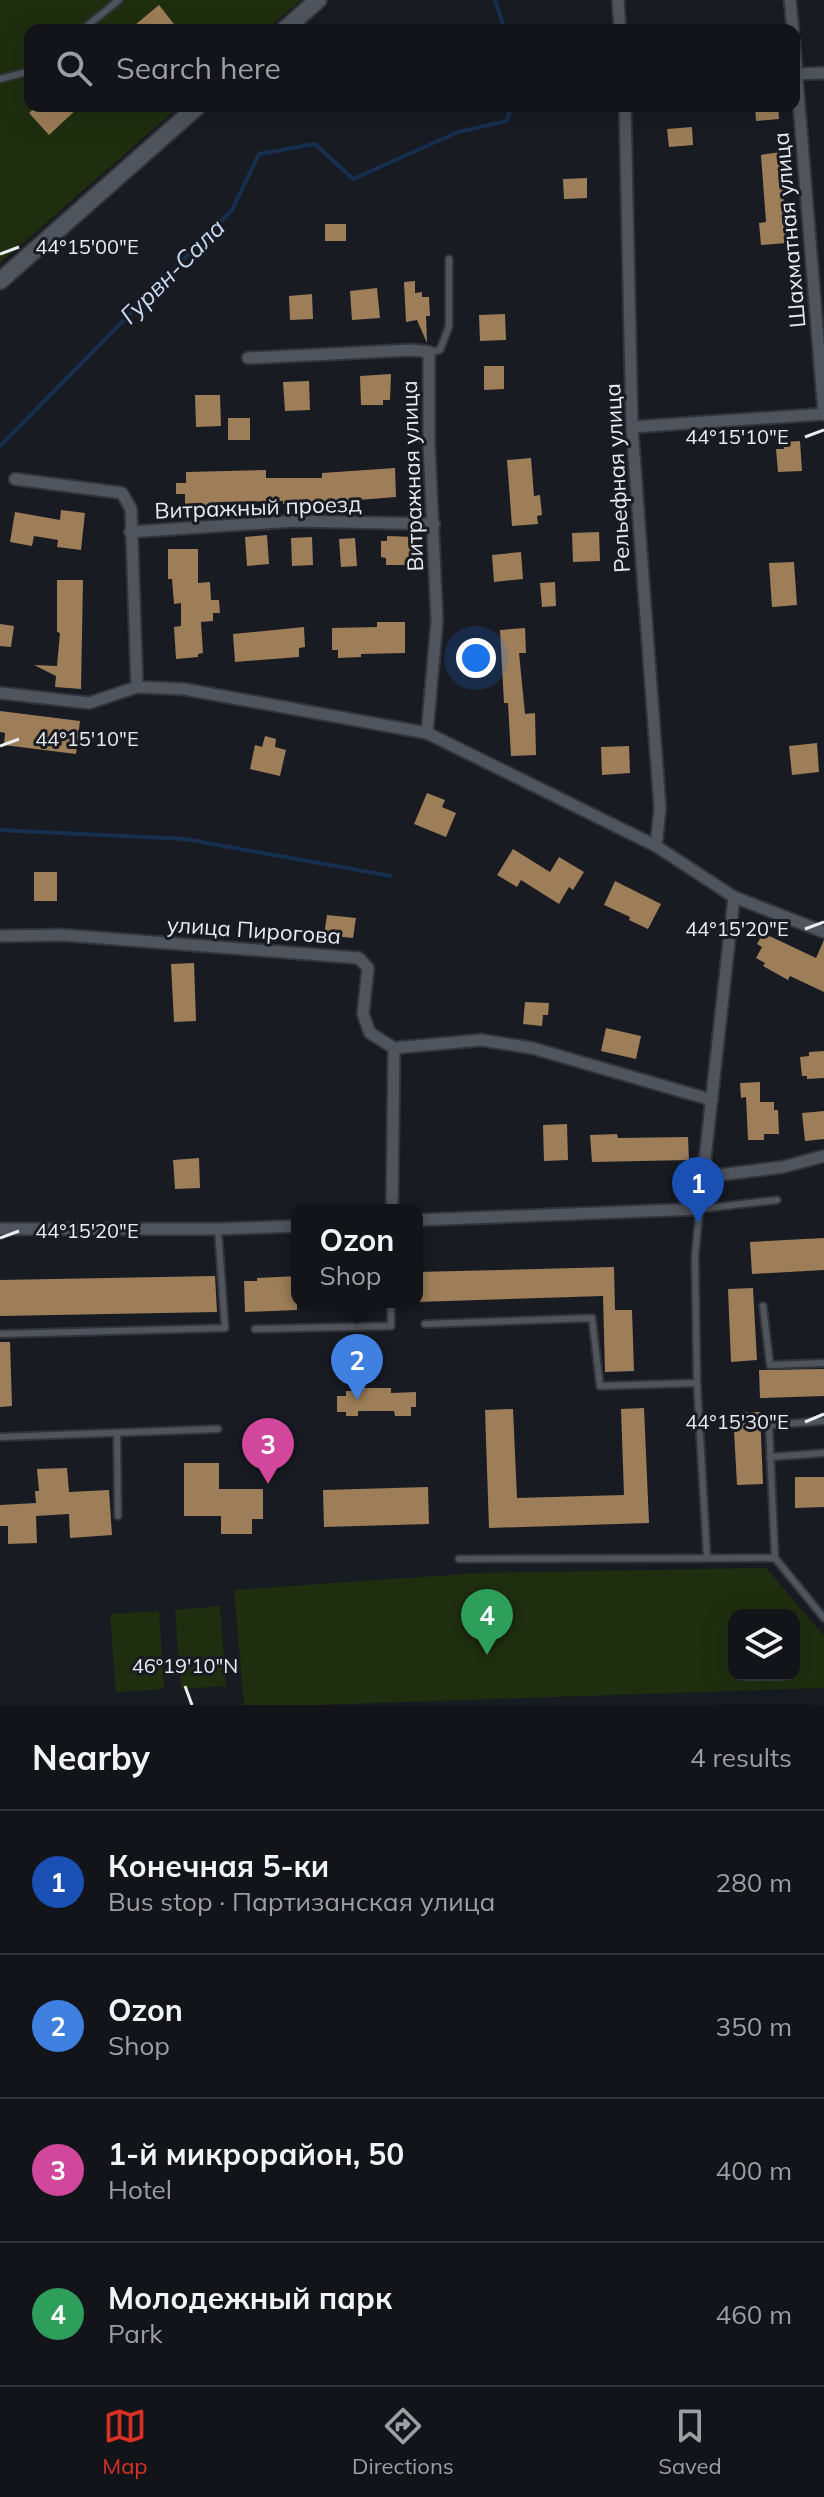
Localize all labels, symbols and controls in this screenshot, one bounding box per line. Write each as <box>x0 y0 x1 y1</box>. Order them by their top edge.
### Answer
search box <box>24 24 800 112</box>
icon: search <box>52 46 96 90</box>
text: Search here <box>116 49 281 87</box>
street label: Шахматная улица <box>767 131 811 329</box>
water label: Гурвн-Сала <box>113 212 231 330</box>
text: 44°15'00"E <box>35 234 139 259</box>
street label: Витражная улица <box>395 380 429 572</box>
street label: Рельефная улица <box>598 382 636 574</box>
text: 44°15'10"E <box>685 424 789 449</box>
street label: Витражный проезд <box>154 489 362 525</box>
your location <box>456 638 496 678</box>
text: 44°15'10"E <box>35 726 139 751</box>
street label: улица Пирогова <box>166 910 342 950</box>
text: 44°15'20"E <box>685 916 789 941</box>
pin: 1 <box>672 1157 724 1223</box>
popup <box>291 1204 423 1308</box>
text: 44°15'20"E <box>35 1218 139 1243</box>
text: Ozon <box>320 1221 394 1259</box>
text: Shop <box>320 1259 381 1292</box>
pin: 2 <box>331 1334 383 1400</box>
text: 44°15'30"E <box>685 1409 789 1434</box>
pin: 3 <box>242 1418 294 1484</box>
pin: 4 <box>461 1589 513 1655</box>
map controls <box>728 1609 800 1681</box>
button: layers <box>728 1609 800 1681</box>
text: 46°19'10"N <box>132 1653 238 1678</box>
text: Nearby <box>32 1736 150 1779</box>
text: 4 results <box>690 1741 792 1774</box>
text: Конечная 5-ки <box>108 1847 329 1885</box>
text: 1 <box>50 1866 66 1899</box>
text: 280 m <box>716 1866 792 1899</box>
text: Bus stop · Партизанская улица <box>108 1885 495 1918</box>
text: Ozon <box>108 1991 183 2029</box>
text: 2 <box>50 2010 66 2043</box>
text: 350 m <box>716 2010 792 2043</box>
text: Shop <box>108 2029 170 2062</box>
text: 1-й микрорайон, 50 <box>108 2135 404 2173</box>
text: 3 <box>50 2154 66 2187</box>
text: 400 m <box>716 2154 792 2187</box>
text: Hotel <box>108 2173 172 2206</box>
text: Молодежный парк <box>108 2279 392 2317</box>
text: 4 <box>50 2298 66 2331</box>
text: 460 m <box>716 2298 792 2331</box>
text: Park <box>108 2317 163 2350</box>
tab: Map <box>102 2404 148 2480</box>
tab: Directions <box>352 2404 454 2480</box>
tab: Saved <box>658 2404 722 2480</box>

